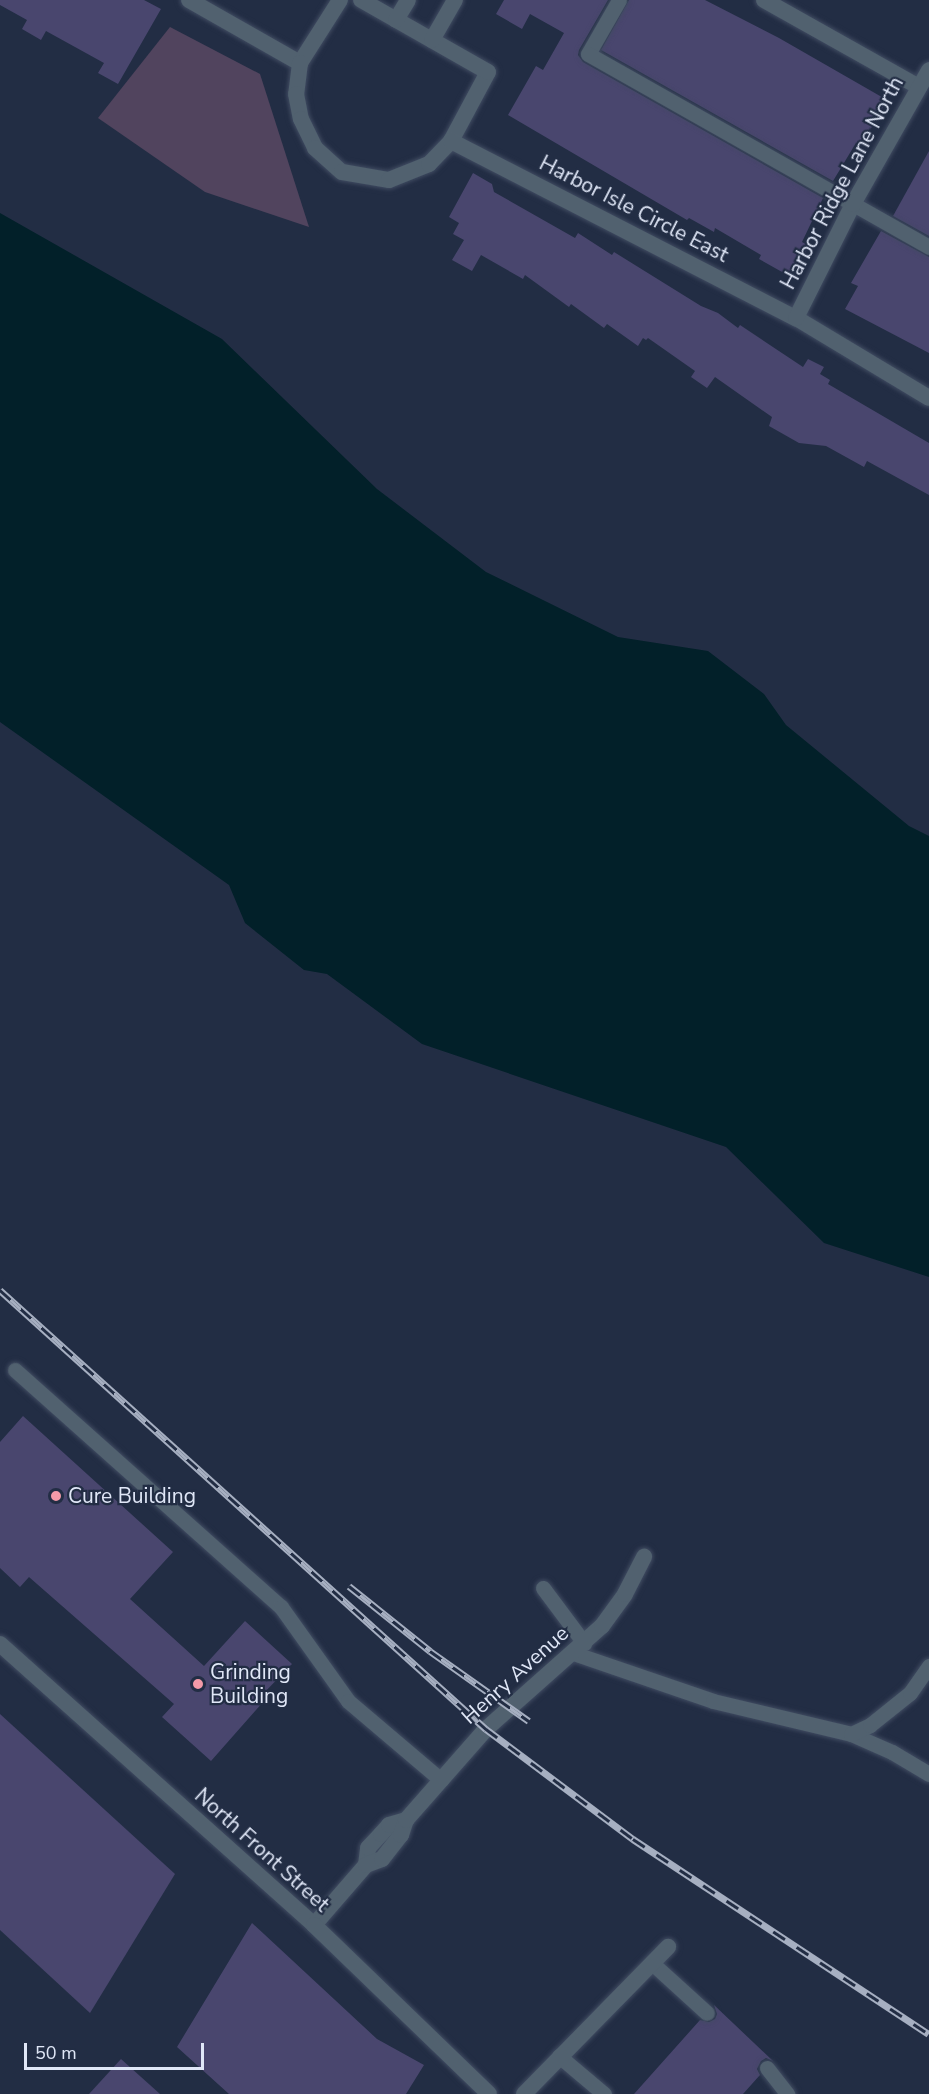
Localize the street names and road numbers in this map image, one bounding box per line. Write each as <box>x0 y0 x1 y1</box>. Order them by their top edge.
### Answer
street label: Harbor Ridge Lane North <box>775 72 909 294</box>
street label: Harbor Isle Circle East <box>535 150 733 268</box>
street label: Henry Avenue <box>456 1621 574 1729</box>
street label: North Front Street <box>190 1783 334 1917</box>

